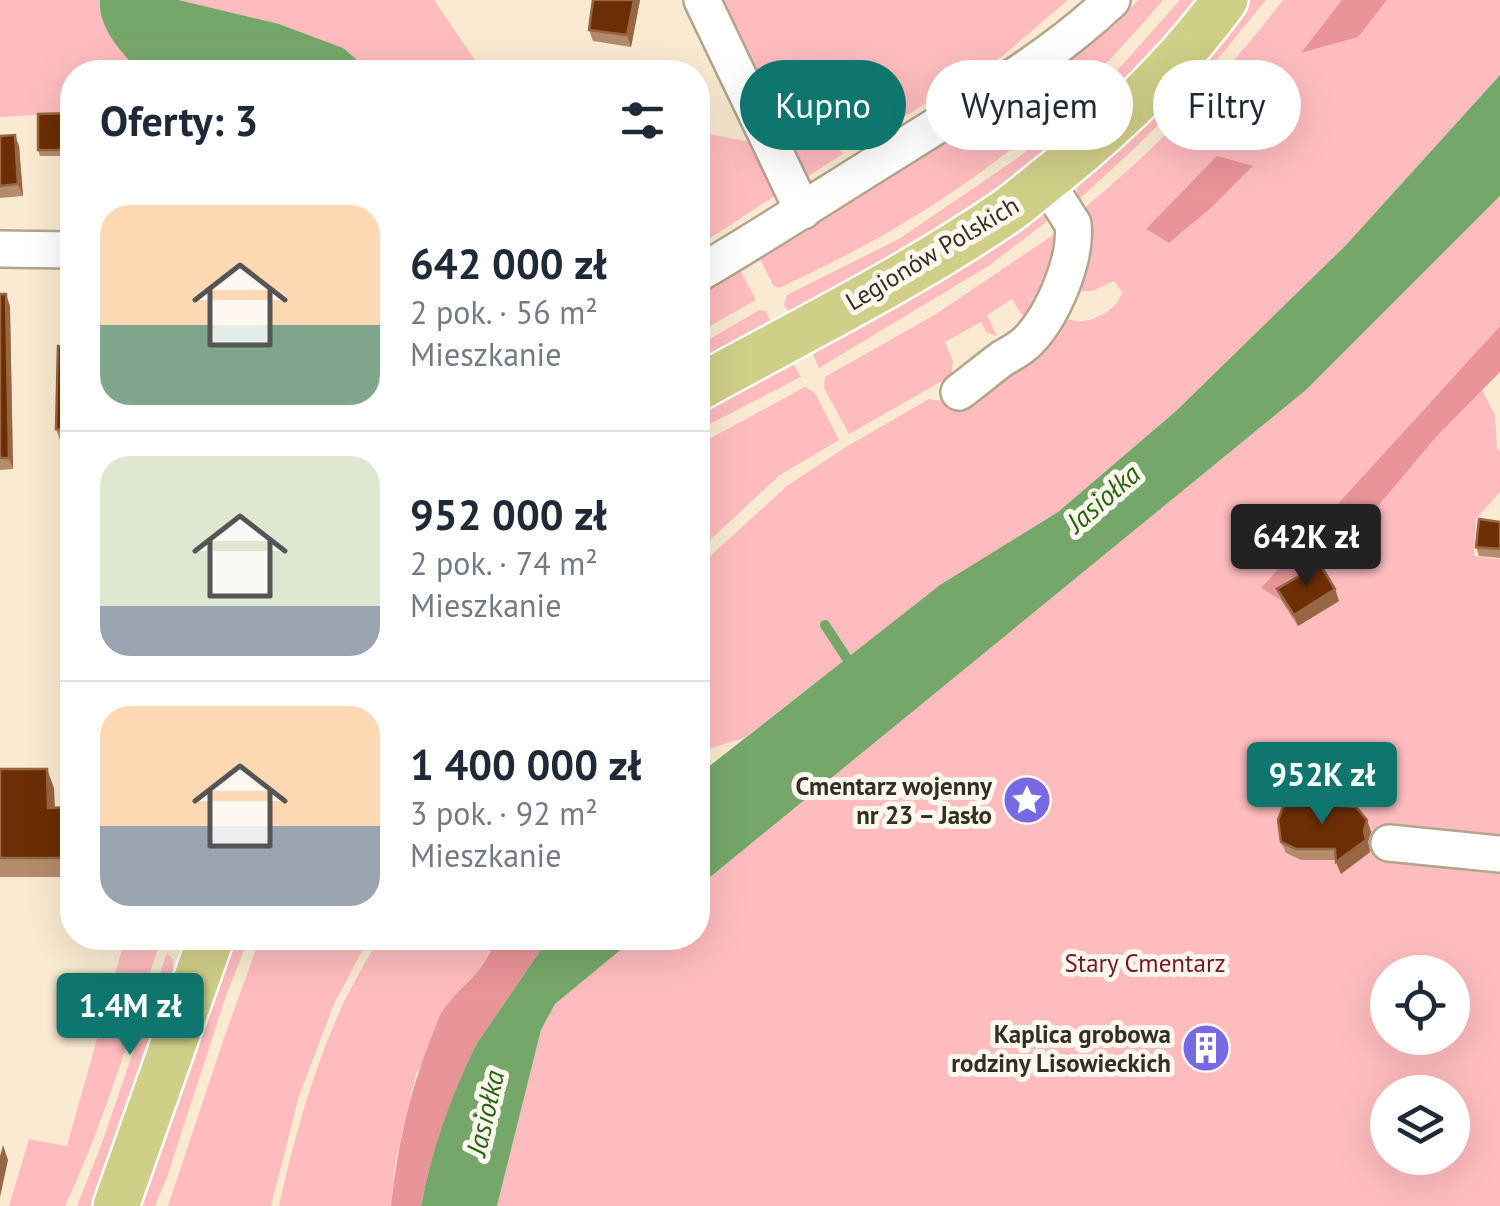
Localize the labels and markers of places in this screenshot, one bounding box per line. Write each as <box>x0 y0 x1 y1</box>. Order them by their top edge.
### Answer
pin: 642K zł <box>1214 504 1398 589</box>
pin: 952K zł <box>1230 742 1414 827</box>
place label: Cmentarz wojenny nr 23 – Jasło <box>795 770 993 831</box>
place icon: Cmentarz wojenny nr 23 – Jasło <box>1001 774 1053 826</box>
pin: 1.4M zł <box>38 973 222 1058</box>
place label: Kaplica grobowa rodziny Lisowieckich <box>951 1018 1171 1079</box>
building icon: Kaplica grobowa rodziny Lisowieckich <box>1180 1022 1232 1074</box>

